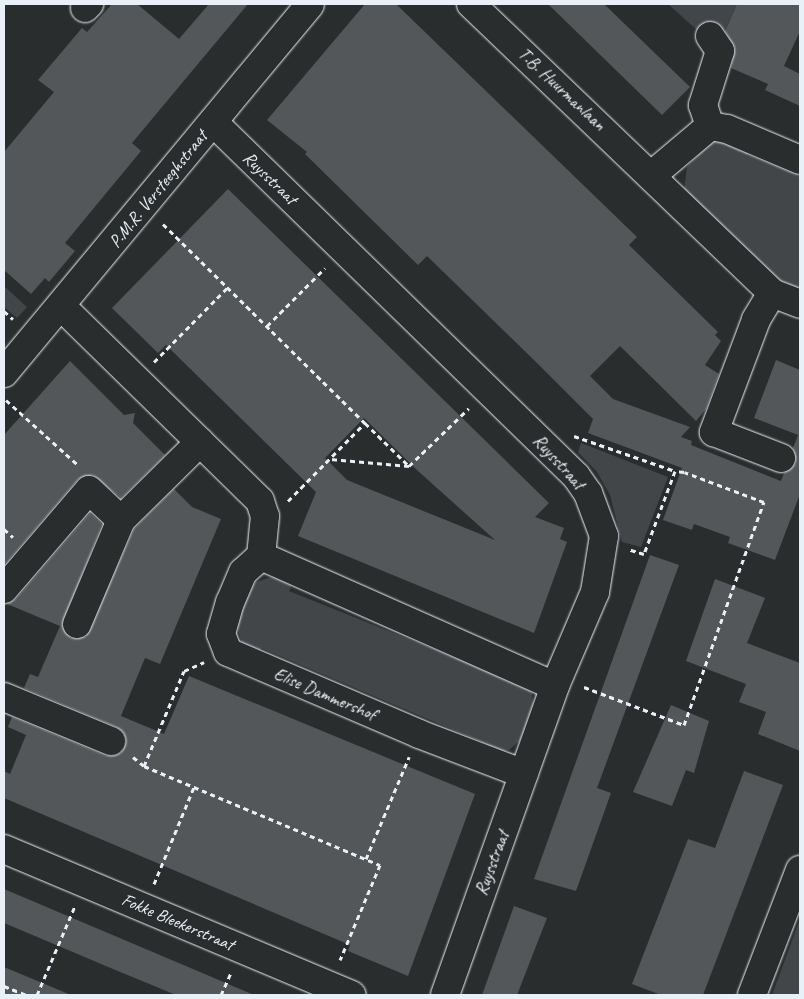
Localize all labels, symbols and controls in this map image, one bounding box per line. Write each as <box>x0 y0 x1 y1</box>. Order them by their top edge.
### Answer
street label: T.B. Huurmanlaan <box>514 43 610 135</box>
street label: P.M.R. Versteeghstraat <box>104 126 212 252</box>
street label: Ruysstraat <box>238 147 302 209</box>
street label: Ruysstraat <box>528 430 590 494</box>
street label: Elise Dammershof <box>270 663 380 725</box>
street label: Ruysstraat <box>470 828 514 898</box>
street label: Fokke Bleekerstraat <box>118 889 238 955</box>

